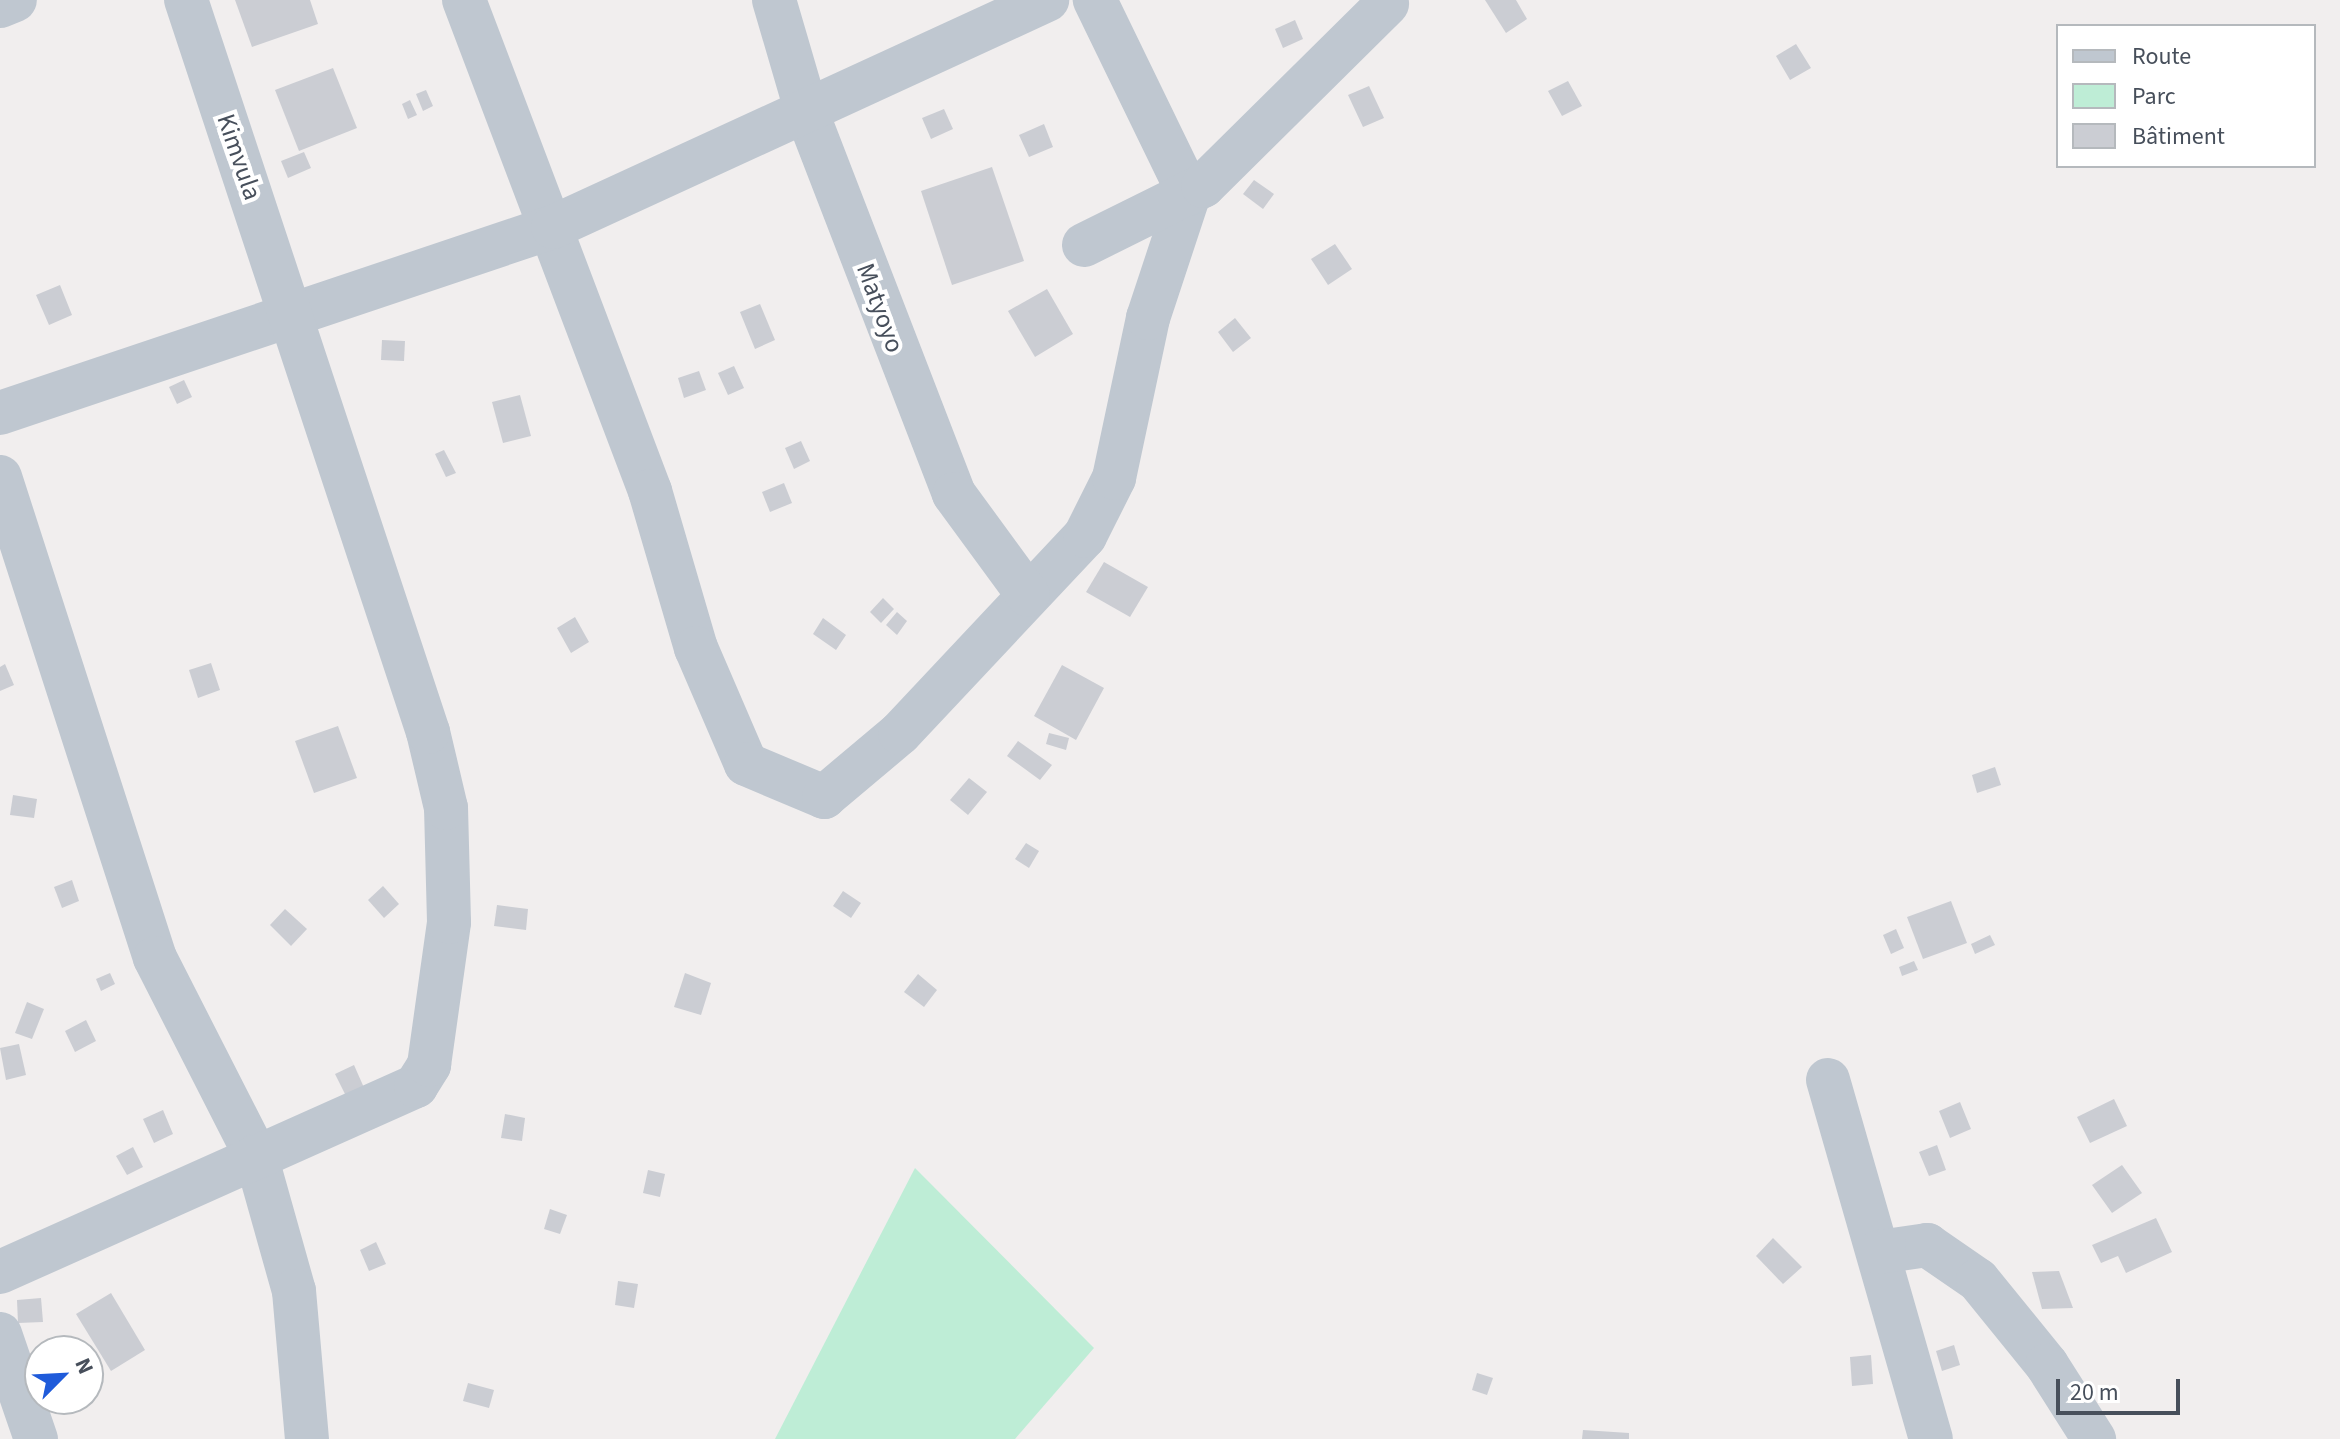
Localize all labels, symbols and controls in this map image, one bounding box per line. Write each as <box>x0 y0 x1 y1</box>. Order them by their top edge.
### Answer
legend <box>2056 24 2316 168</box>
text: Route <box>2132 39 2191 74</box>
text: Parc <box>2132 79 2176 114</box>
street label: Kimvula <box>210 110 268 204</box>
text: Bâtiment <box>2132 119 2225 154</box>
street label: Matyoyo <box>850 259 910 357</box>
north arrow <box>24 1335 104 1415</box>
text: N <box>67 1353 102 1379</box>
scale bar <box>2060 1363 2184 1413</box>
text: 20 m <box>2070 1375 2119 1410</box>

